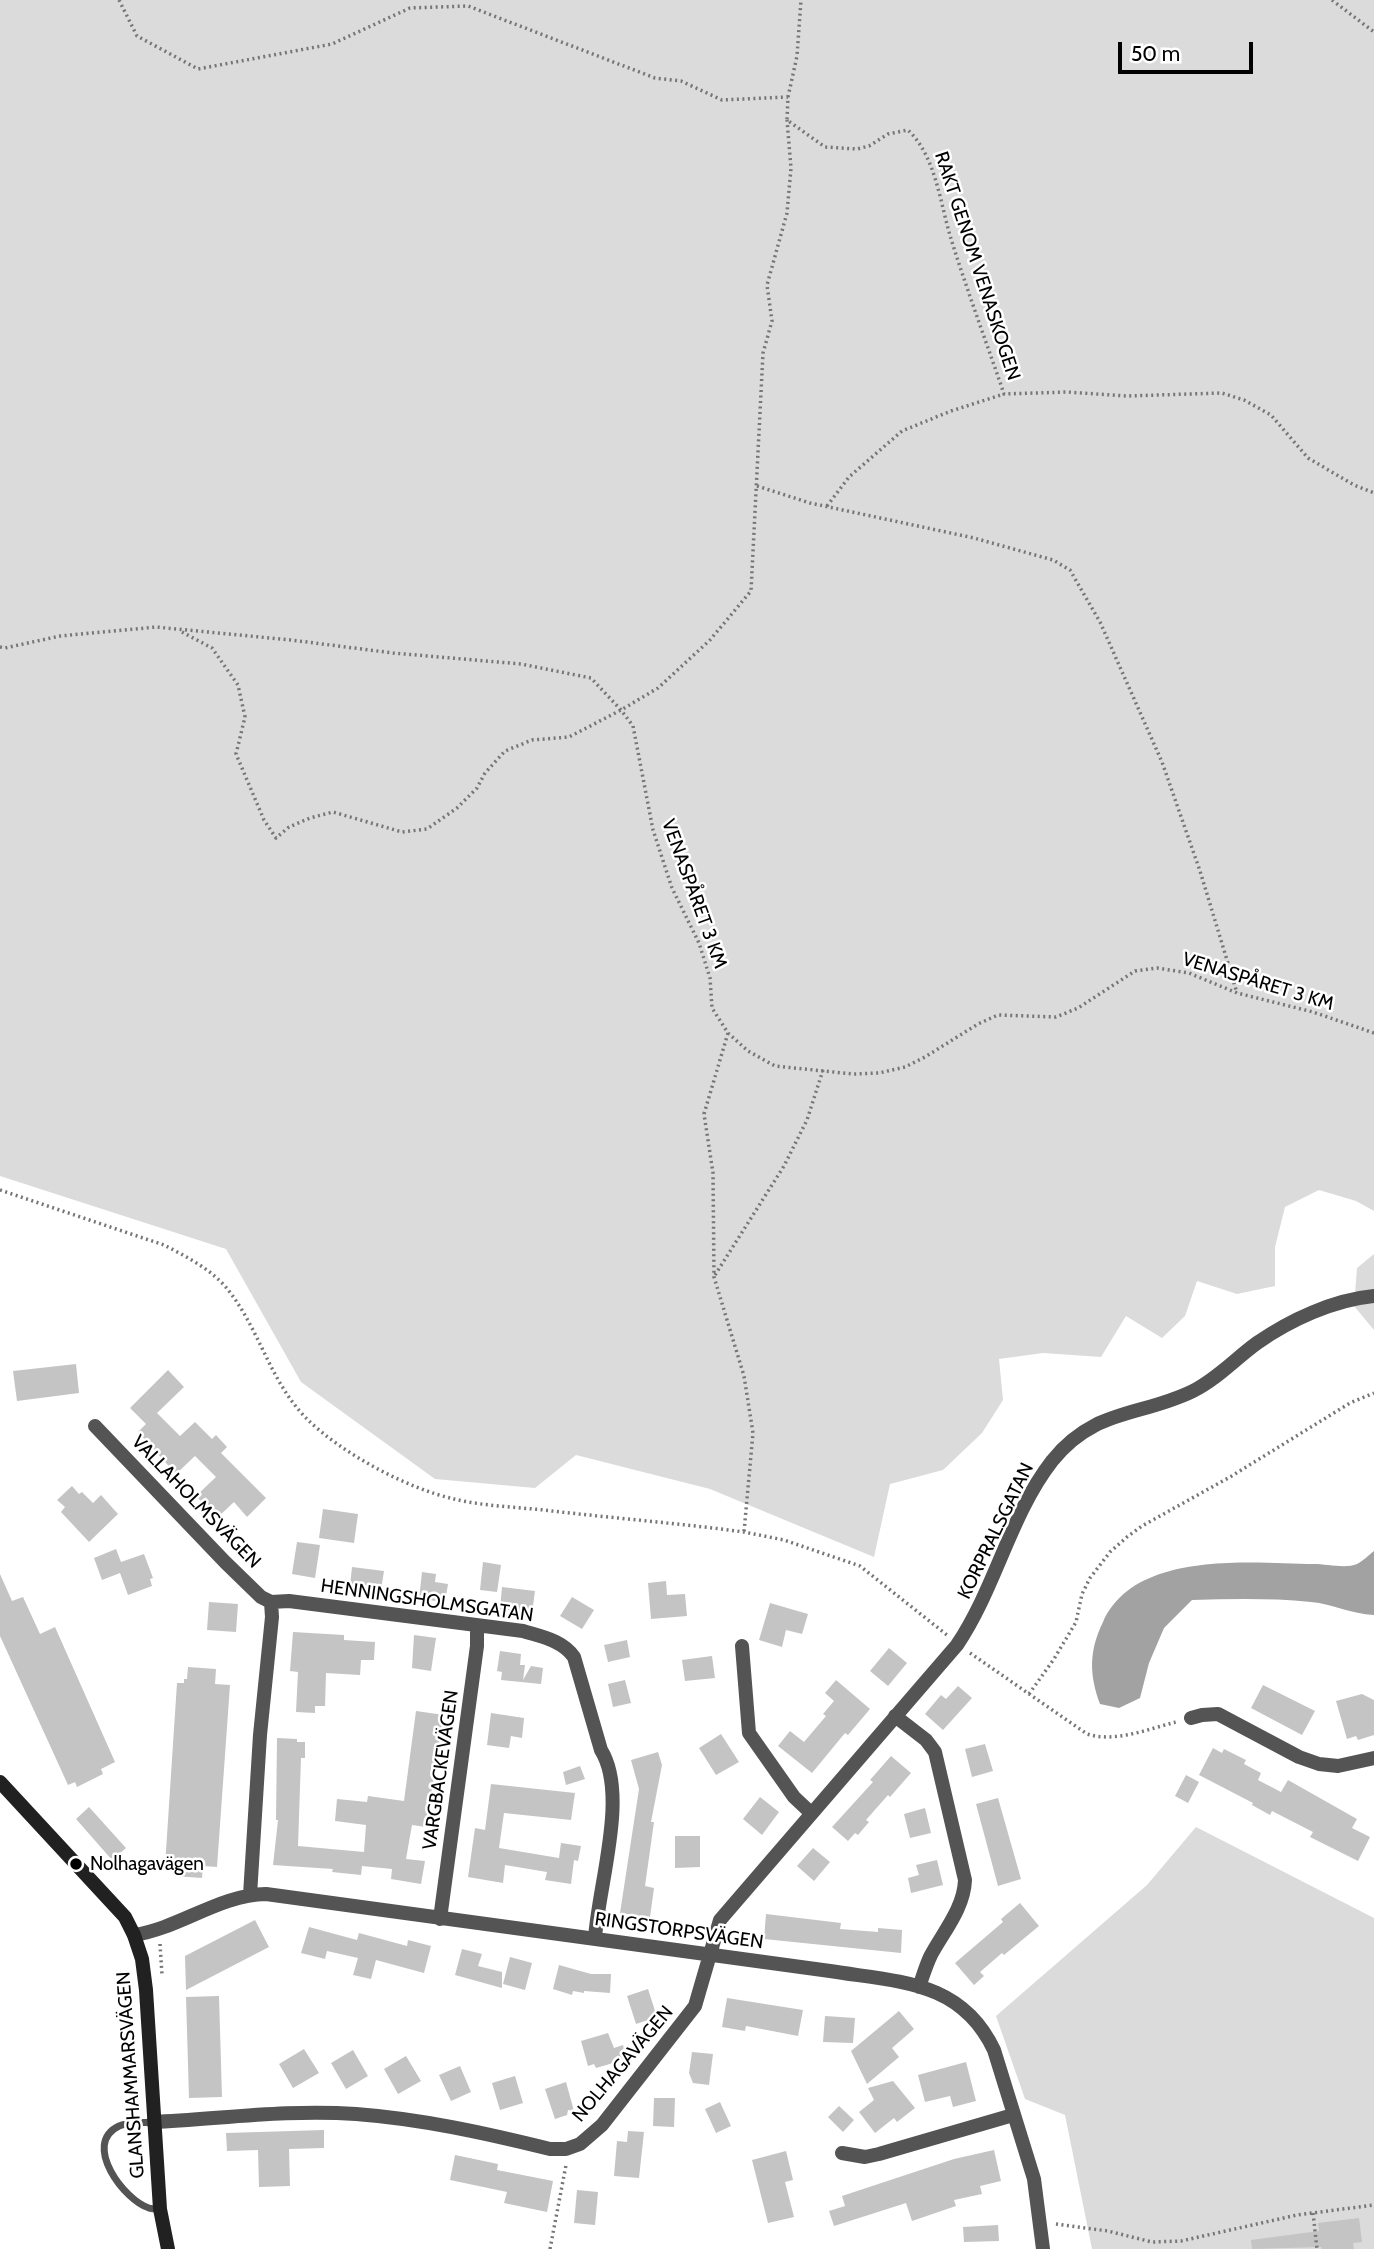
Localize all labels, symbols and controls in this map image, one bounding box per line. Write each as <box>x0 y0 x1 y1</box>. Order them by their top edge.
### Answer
scale bar <box>1122 28 1257 72</box>
text: 50 m <box>1131 41 1180 66</box>
street label: RAKT GENOM VENASKOGEN <box>929 149 1025 383</box>
street label: VENASPÅRET 3 KM <box>656 816 732 972</box>
street label: VENASPÅRET 3 KM <box>1179 948 1337 1016</box>
street label: VALLAHOLMSVÄGEN <box>127 1431 265 1573</box>
street label: KORPRALSGATAN <box>953 1459 1039 1603</box>
street label: HENNINGSHOLMSGATAN <box>319 1575 535 1627</box>
street label: VARGBACKEVÄGEN <box>418 1689 464 1851</box>
place label: Nolhagavägen <box>90 1853 204 1875</box>
marker: Nolhagavägen <box>68 1856 84 1872</box>
street label: RINGSTORPSVÄGEN <box>593 1908 765 1954</box>
street label: GLANSHAMMARSVÄGEN <box>112 1971 150 2179</box>
street label: NOLHAGAVÄGEN <box>568 2001 678 2127</box>

